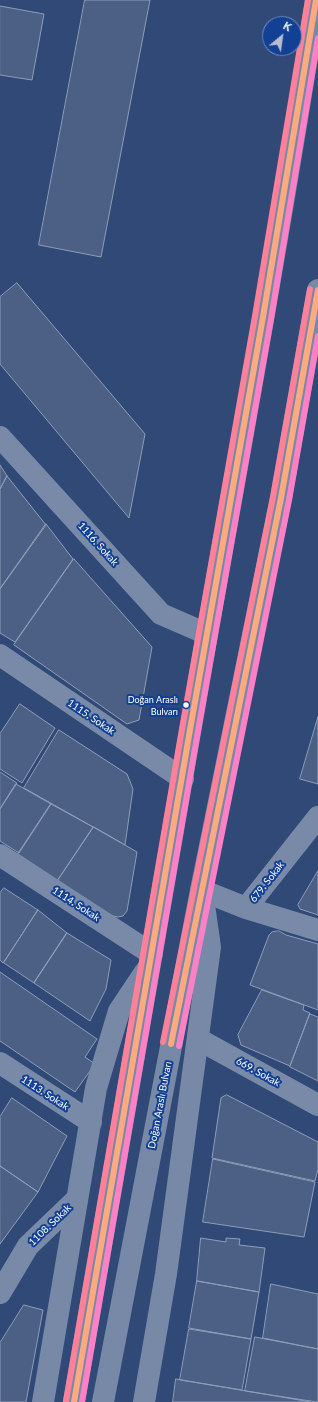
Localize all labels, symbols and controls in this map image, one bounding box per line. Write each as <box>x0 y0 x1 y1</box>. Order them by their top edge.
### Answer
north arrow <box>262 16 302 56</box>
text: K <box>281 18 294 33</box>
street label: 1116. Sokak <box>75 520 121 568</box>
place label: Doğan Araslı Bulvarı <box>128 695 178 716</box>
street label: 1115. Sokak <box>65 697 117 737</box>
marker: Doğan Araslı Bulvarı <box>181 700 191 710</box>
street label: 679. Sokak <box>247 859 287 905</box>
street label: 1114. Sokak <box>50 884 102 924</box>
street label: 669. Sokak <box>234 1055 282 1089</box>
street label: Doğan Araslı Bulvarı <box>146 1060 174 1150</box>
street label: 1113. Sokak <box>19 1073 71 1113</box>
street label: 1108. Sokak <box>26 1202 74 1248</box>

